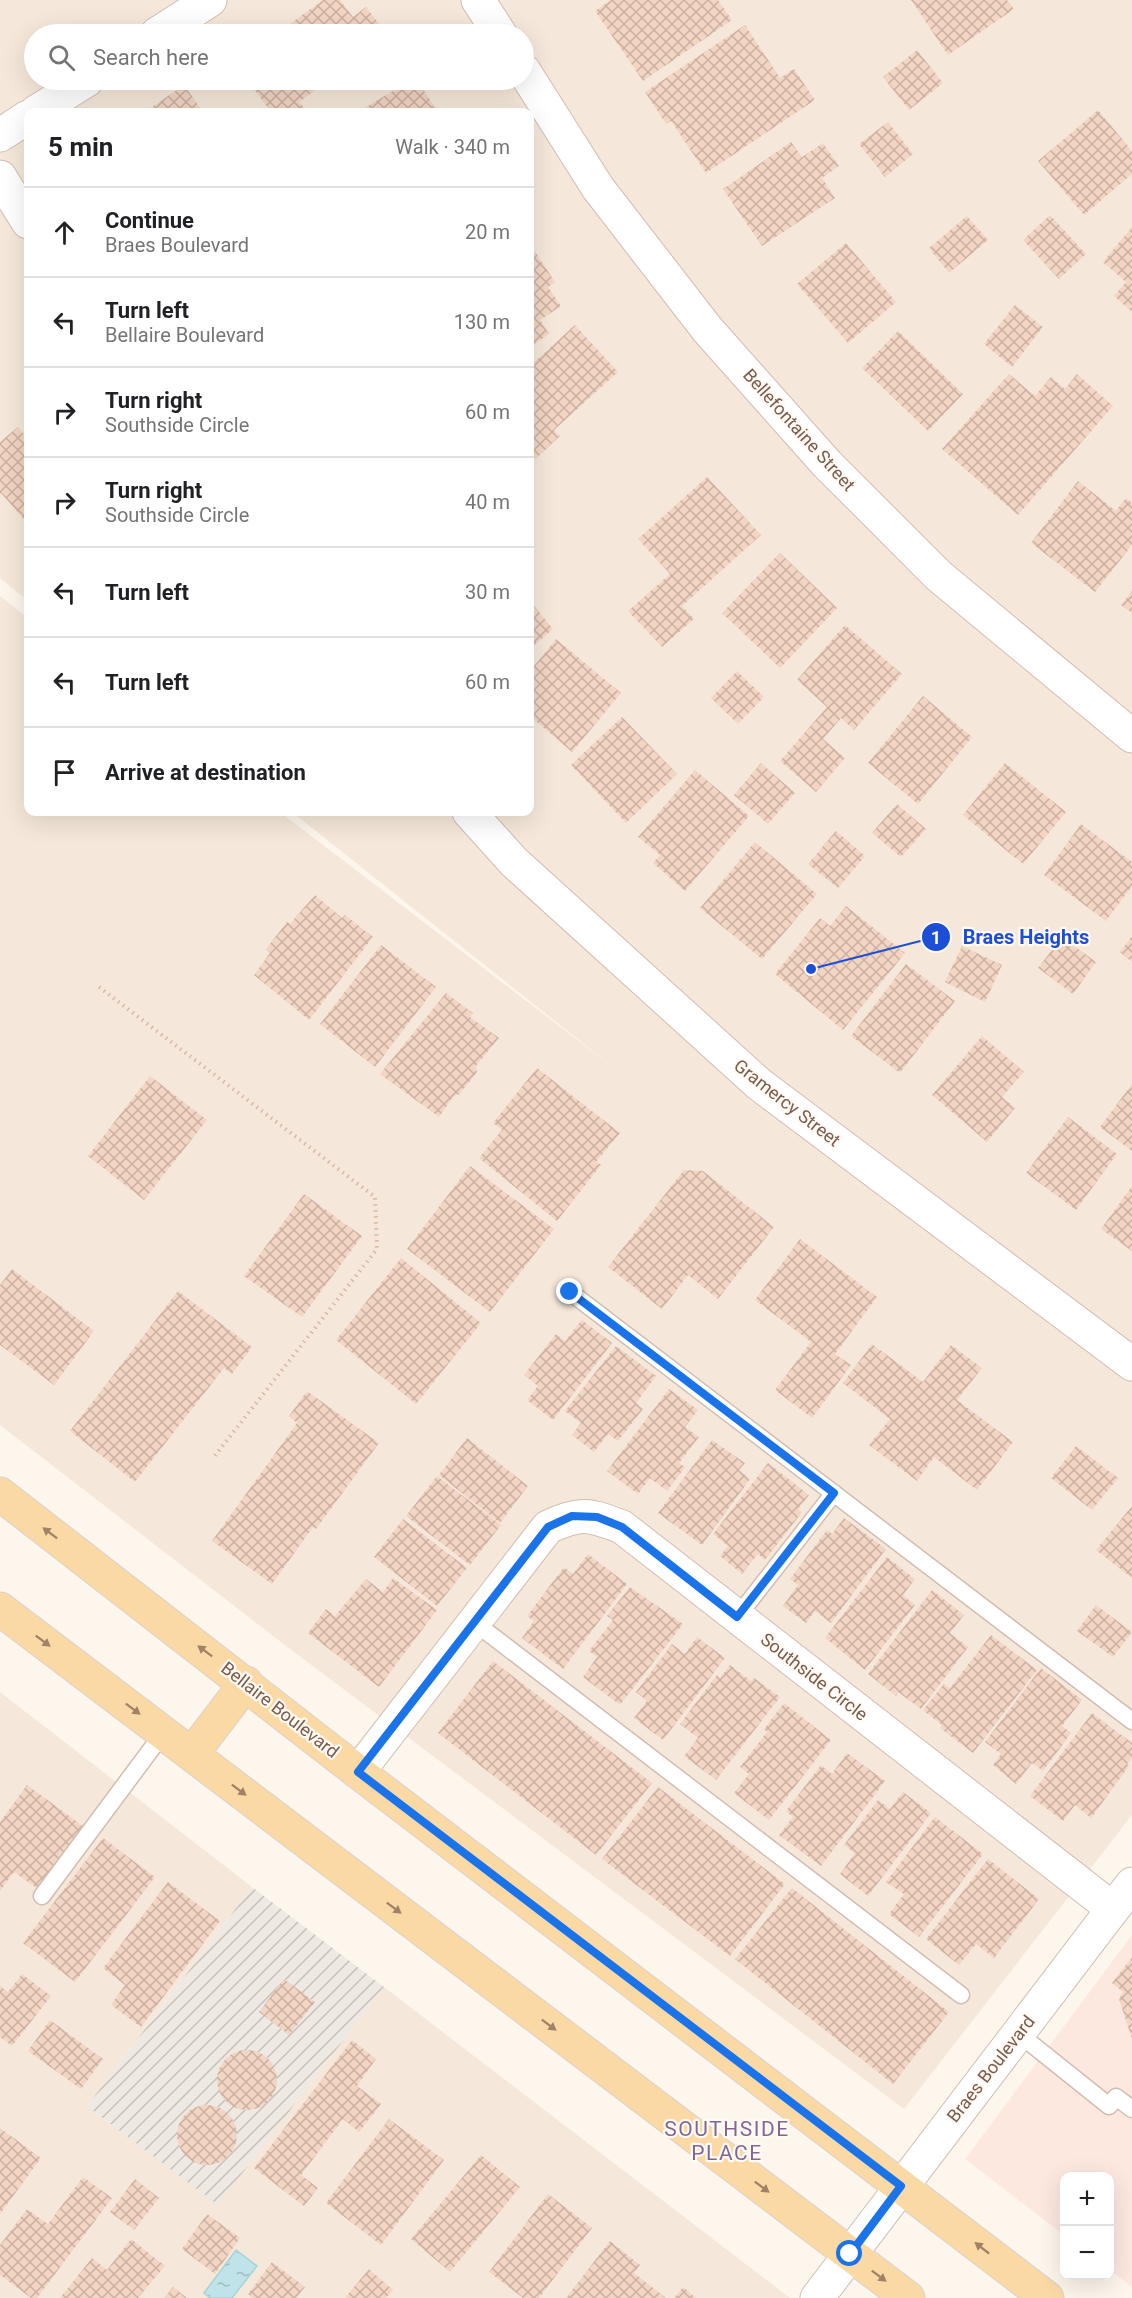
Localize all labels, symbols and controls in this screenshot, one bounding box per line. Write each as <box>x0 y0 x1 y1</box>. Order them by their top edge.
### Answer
search box <box>24 24 534 90</box>
icon: search <box>45 41 78 74</box>
text: Search here <box>93 45 209 70</box>
text: 5 min <box>48 132 113 162</box>
text: Walk · 340 m <box>395 135 510 159</box>
text: Continue <box>105 208 194 233</box>
icon: ahead <box>48 216 81 249</box>
text: 20 m <box>465 220 510 244</box>
text: Braes Boulevard <box>105 233 249 257</box>
text: Turn left <box>105 298 189 323</box>
icon: left <box>48 306 81 339</box>
text: 130 m <box>454 310 510 334</box>
text: Bellaire Boulevard <box>105 323 264 347</box>
street label: Bellefontaine Street <box>739 364 860 495</box>
text: Turn right <box>105 388 202 413</box>
icon: right <box>48 396 81 429</box>
text: 60 m <box>465 400 510 424</box>
text: Southside Circle <box>105 413 249 437</box>
text: Turn right <box>105 478 202 503</box>
icon: right <box>48 486 81 519</box>
text: 40 m <box>465 490 510 514</box>
text: Southside Circle <box>105 503 249 527</box>
icon: left <box>48 576 81 609</box>
text: Turn left <box>105 580 189 605</box>
text: 30 m <box>465 580 510 604</box>
icon: left <box>48 666 81 699</box>
text: Turn left <box>105 670 189 695</box>
text: 60 m <box>465 670 510 694</box>
icon: arrive <box>48 756 81 789</box>
text: Arrive at destination <box>105 760 306 785</box>
callout: Braes Heights <box>921 918 1101 956</box>
text: Braes Heights <box>963 925 1089 949</box>
text: 1 <box>931 927 941 948</box>
street label: Gramercy Street <box>730 1055 845 1151</box>
route end <box>556 1278 582 1304</box>
one-way arrow <box>42 1527 57 1539</box>
street label: Southside Circle <box>757 1628 872 1725</box>
one-way arrow <box>36 1635 51 1647</box>
one-way arrow <box>197 1646 212 1658</box>
street label: Bellaire Boulevard <box>217 1657 343 1762</box>
one-way arrow <box>126 1703 141 1715</box>
one-way arrow <box>231 1783 246 1795</box>
one-way arrow <box>386 1901 402 1914</box>
street label: Braes Boulevard <box>942 2011 1039 2126</box>
one-way arrow <box>542 2019 557 2031</box>
district label: SOUTHSIDE PLACE <box>664 2117 790 2165</box>
map controls <box>1060 2172 1114 2280</box>
button: + <box>1060 2172 1114 2226</box>
one-way arrow <box>755 2181 770 2193</box>
button: − <box>1060 2226 1114 2280</box>
route start <box>836 2240 862 2266</box>
one-way arrow <box>974 2242 990 2255</box>
one-way arrow <box>871 2270 887 2282</box>

